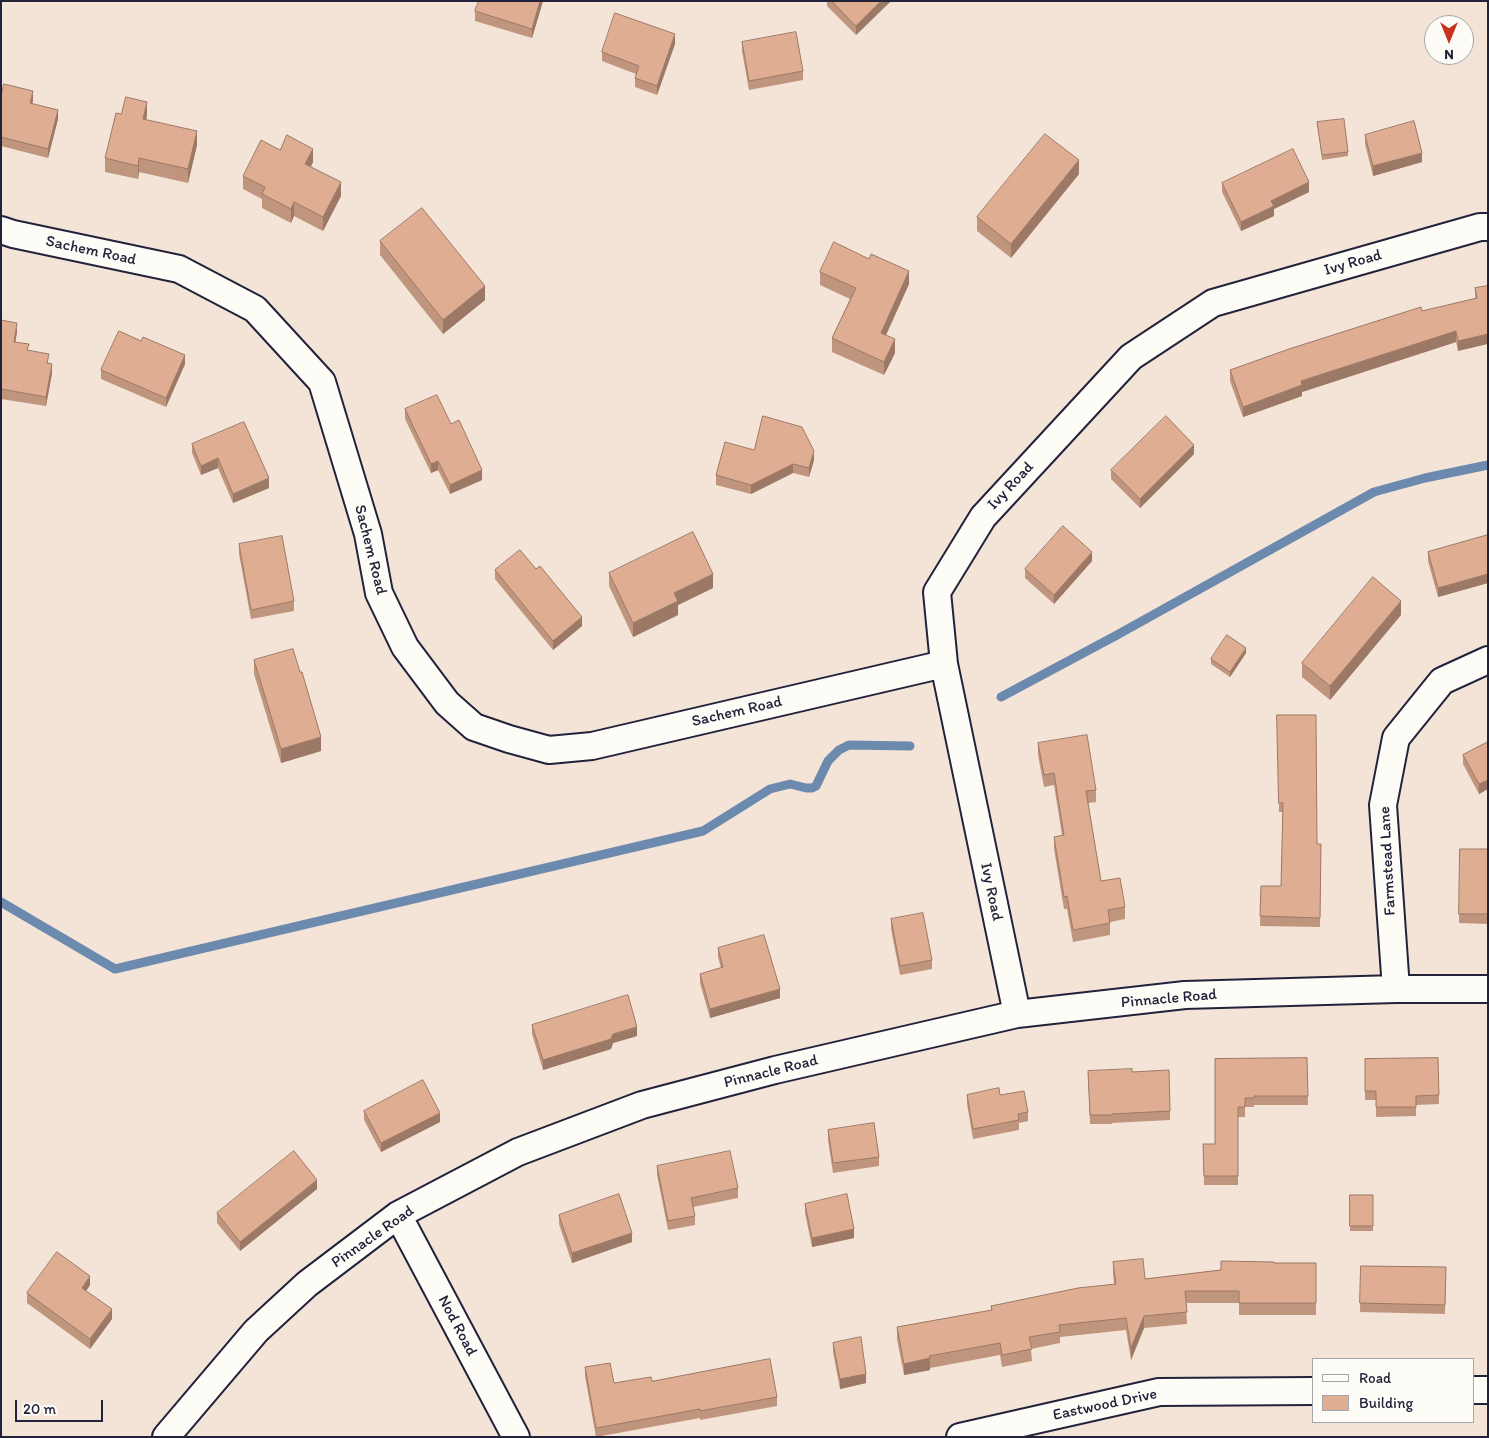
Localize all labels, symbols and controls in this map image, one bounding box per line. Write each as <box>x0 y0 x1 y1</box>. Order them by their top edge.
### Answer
north arrow <box>1424 15 1474 65</box>
text: N <box>1444 46 1454 63</box>
street label: Sachem Road <box>44 232 138 270</box>
street label: Ivy Road <box>1322 246 1384 280</box>
street label: Ivy Road <box>984 458 1038 514</box>
street label: Sachem Road <box>350 503 390 597</box>
street label: Sachem Road <box>690 692 784 732</box>
street label: Farmstead Lane <box>1376 806 1400 916</box>
street label: Ivy Road <box>975 861 1007 923</box>
street label: Pinnacle Road <box>1120 985 1218 1013</box>
street label: Pinnacle Road <box>722 1051 820 1093</box>
street label: Pinnacle Road <box>328 1201 418 1273</box>
street label: Nod Road <box>433 1292 481 1360</box>
legend <box>1312 1358 1474 1423</box>
text: Road <box>1359 1369 1391 1387</box>
street label: Eastwood Drive <box>1051 1385 1159 1425</box>
scale bar <box>18 1390 105 1422</box>
text: Building <box>1359 1394 1413 1412</box>
text: 20 m <box>23 1400 56 1418</box>

